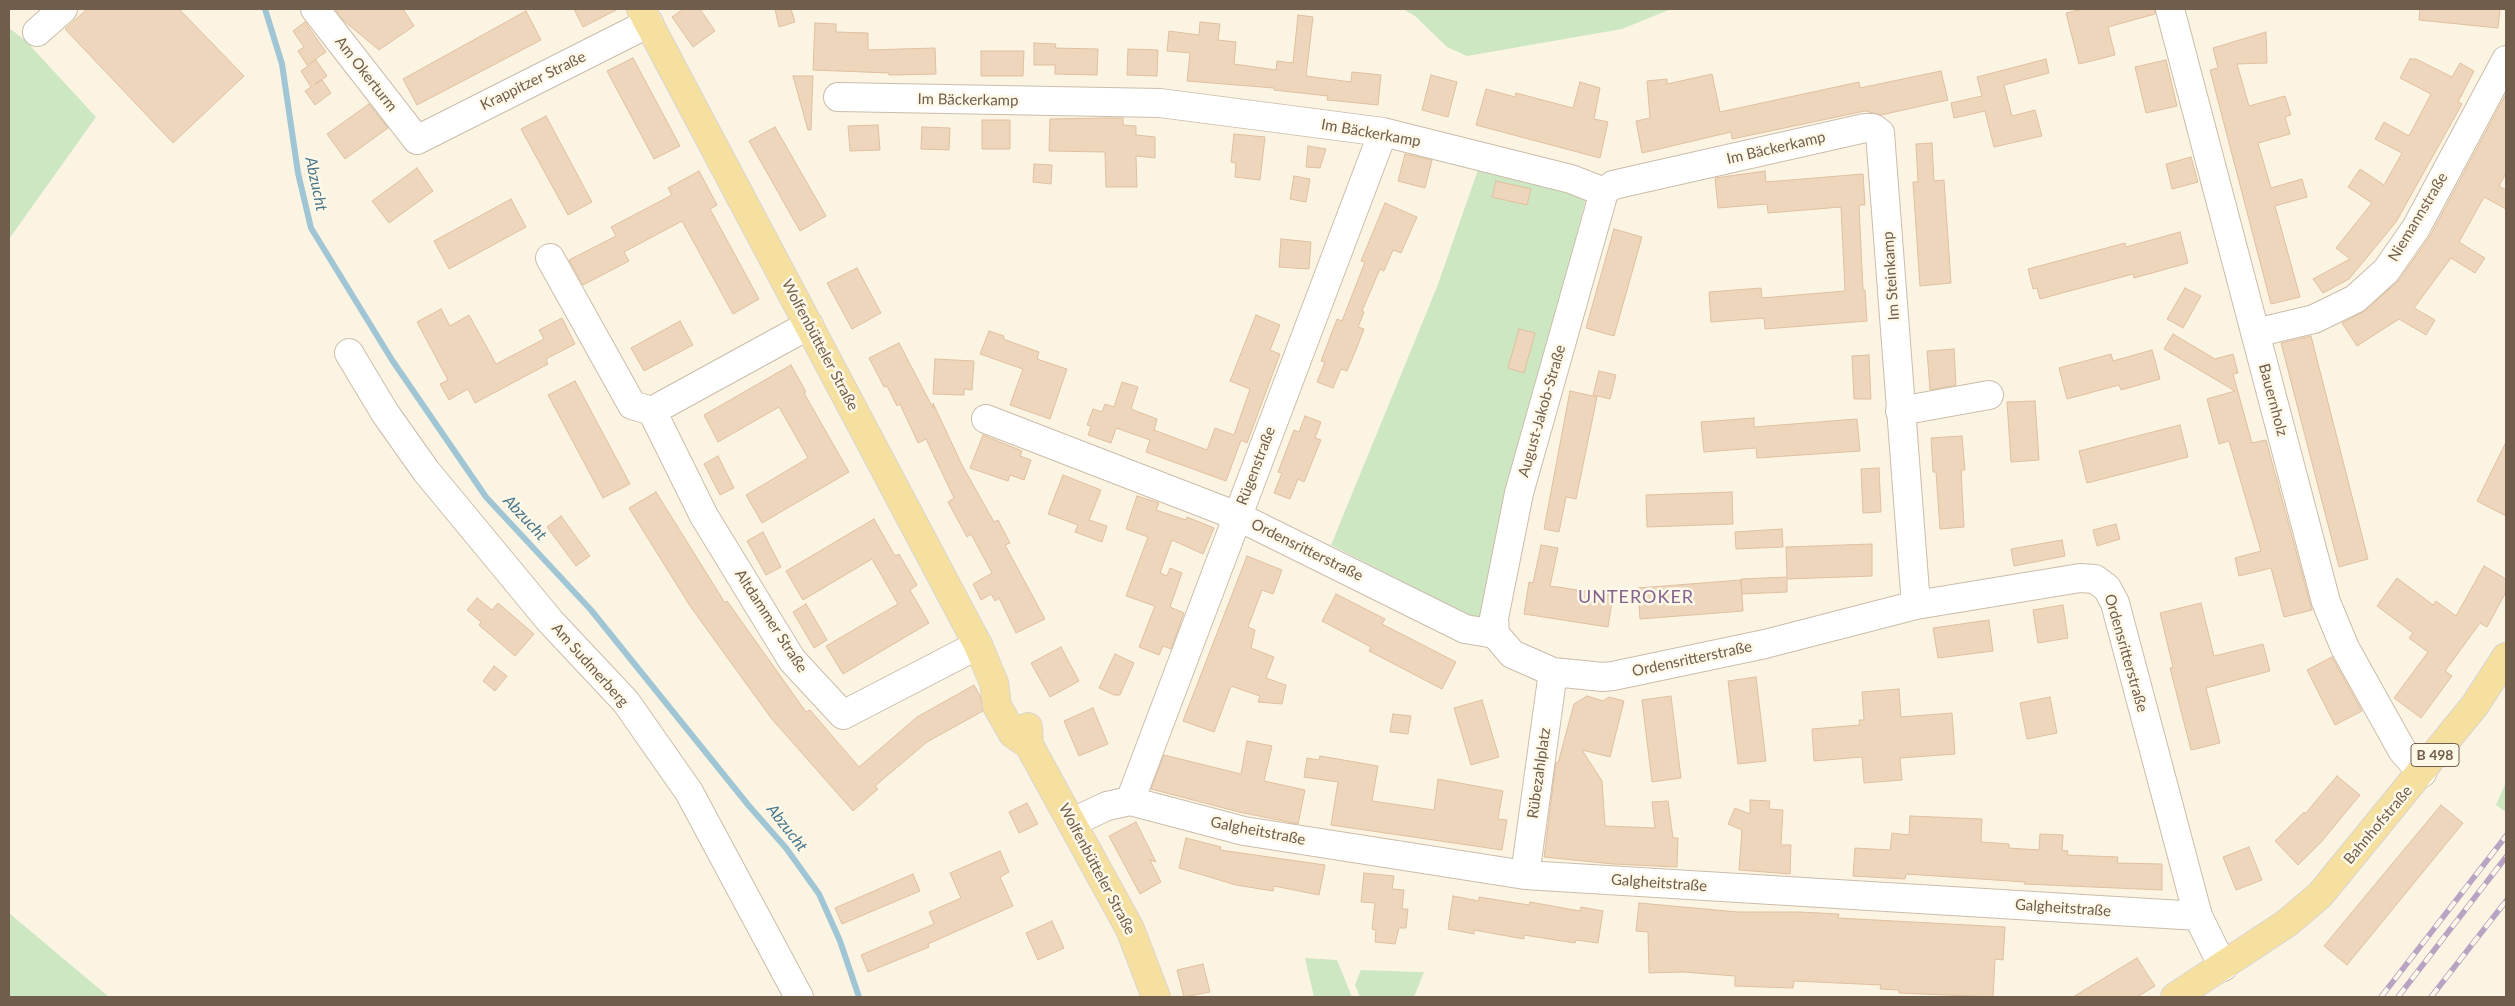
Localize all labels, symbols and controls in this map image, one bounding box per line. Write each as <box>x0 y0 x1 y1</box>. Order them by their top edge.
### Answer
street label: Am Okerturm <box>331 33 401 115</box>
street label: Krappitzer Straße <box>477 48 589 114</box>
street label: Im Bäckerkamp <box>917 90 1019 110</box>
street label: Im Bäckerkamp <box>1320 115 1422 151</box>
street label: Im Bäckerkamp <box>1725 128 1827 168</box>
water label: Abzucht <box>301 155 331 213</box>
street label: Niemannstraße <box>2384 169 2452 265</box>
street label: Im Steinkamp <box>1879 231 1903 321</box>
street label: Wolfenbütteler Straße <box>778 276 862 414</box>
street label: August-Jakob-Straße <box>1514 343 1570 479</box>
street label: Bauernholz <box>2255 362 2291 438</box>
street label: Rügenstraße <box>1233 424 1279 508</box>
water label: Abzucht <box>499 491 551 545</box>
street label: Ordensritterstraße <box>1248 515 1366 585</box>
street label: Altdammer Straße <box>731 566 811 676</box>
district label: UNTEROKER <box>1577 586 1695 608</box>
street label: Ordensritterstraße <box>2101 592 2151 714</box>
street label: Am Sudmerberg <box>548 620 632 710</box>
street label: Ordensritterstraße <box>1630 638 1754 680</box>
street label: Rübezahlplatz <box>1524 727 1554 819</box>
road number: B 498 <box>2411 744 2459 766</box>
street label: Bahnhofstraße <box>2340 782 2416 868</box>
water label: Abzucht <box>763 800 811 856</box>
street label: Wolfenbütteler Straße <box>1055 800 1139 938</box>
street label: Galgheitstraße <box>1209 813 1307 849</box>
street label: Galgheitstraße <box>1610 871 1708 895</box>
street label: Galgheitstraße <box>2014 896 2112 920</box>

